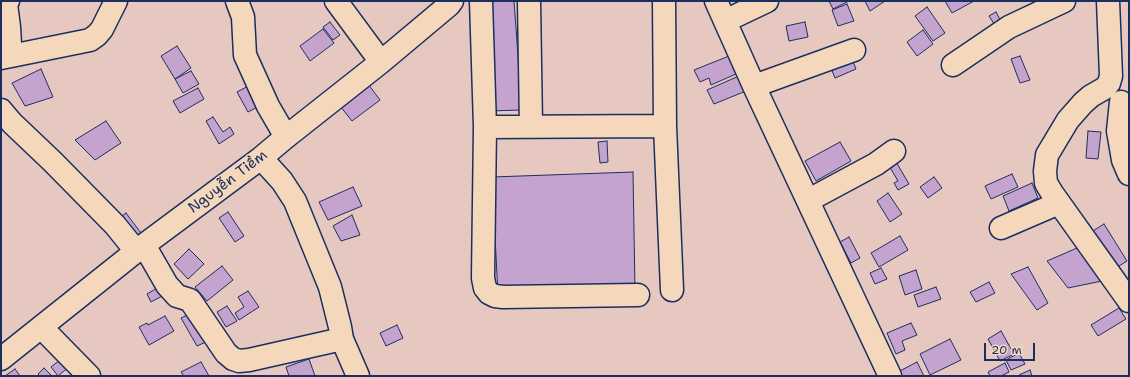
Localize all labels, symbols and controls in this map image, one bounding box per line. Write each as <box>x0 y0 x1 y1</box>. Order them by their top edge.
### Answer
street label: Nguyễn Tiềm <box>185 146 271 218</box>
scale bar <box>986 335 1037 361</box>
text: 20 m <box>991 342 1022 358</box>

